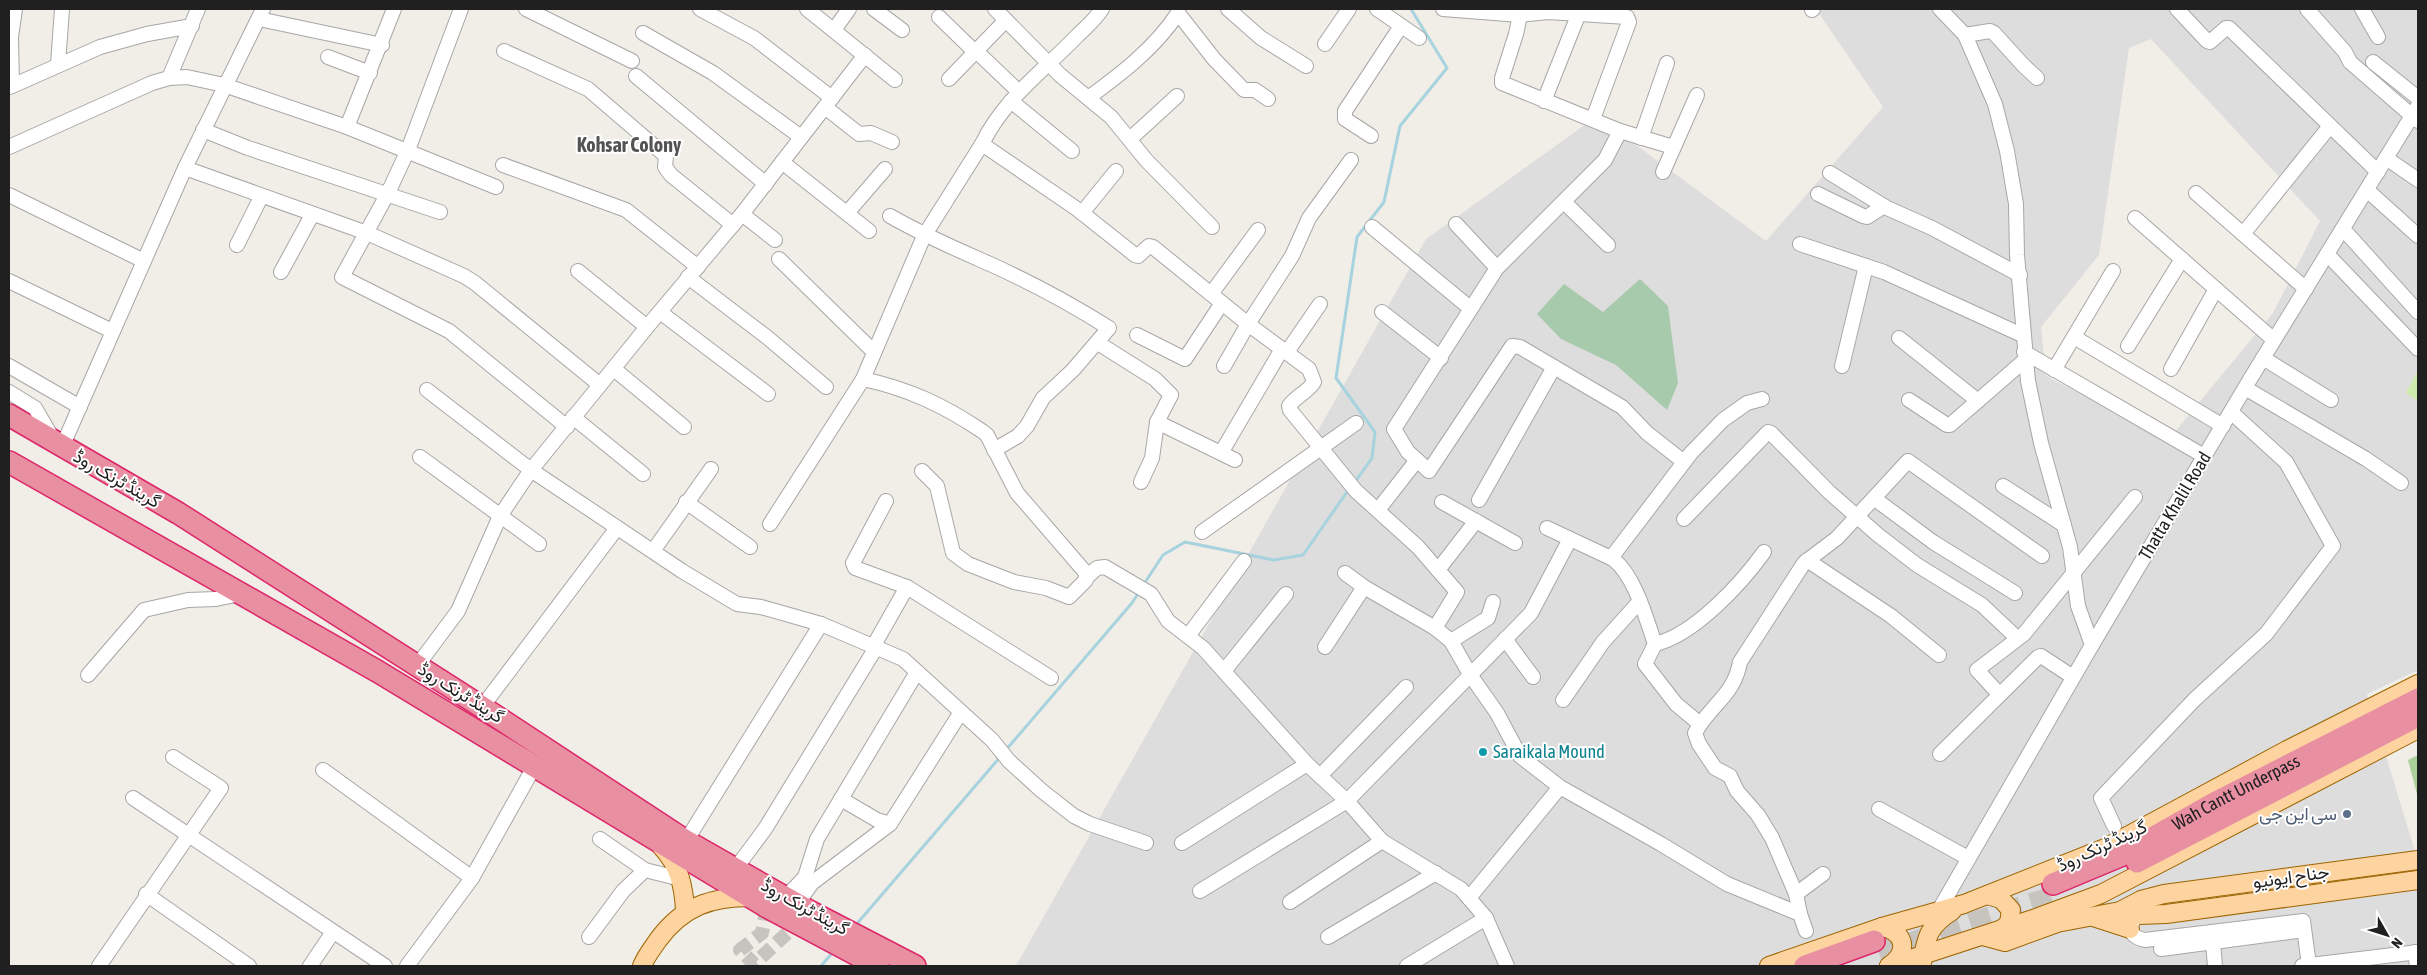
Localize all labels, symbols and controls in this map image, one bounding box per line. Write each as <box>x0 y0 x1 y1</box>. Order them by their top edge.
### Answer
district label: Kohsar Colony <box>577 133 682 156</box>
street label: گرینڈ ٹرنک روڈ <box>70 445 164 513</box>
street label: Thatta Khalil Road <box>2134 448 2215 564</box>
street label: گرینڈ ٹرنک روڈ <box>414 658 508 728</box>
place label: Saraikala Mound <box>1493 741 1605 762</box>
marker: Saraikala Mound <box>1477 746 1489 758</box>
street label: Wah Cantt Underpass <box>2168 750 2303 834</box>
place label: سی این جی <box>2259 803 2337 825</box>
marker: سی این جی <box>2341 808 2353 820</box>
street label: گرینڈ ٹرنک روڈ <box>2054 816 2150 876</box>
street label: جناح ایونیو <box>2251 861 2331 894</box>
street label: گرینڈ ٹرنک روڈ <box>757 874 853 940</box>
north arrow <box>2362 910 2412 960</box>
text: N <box>2388 935 2406 951</box>

